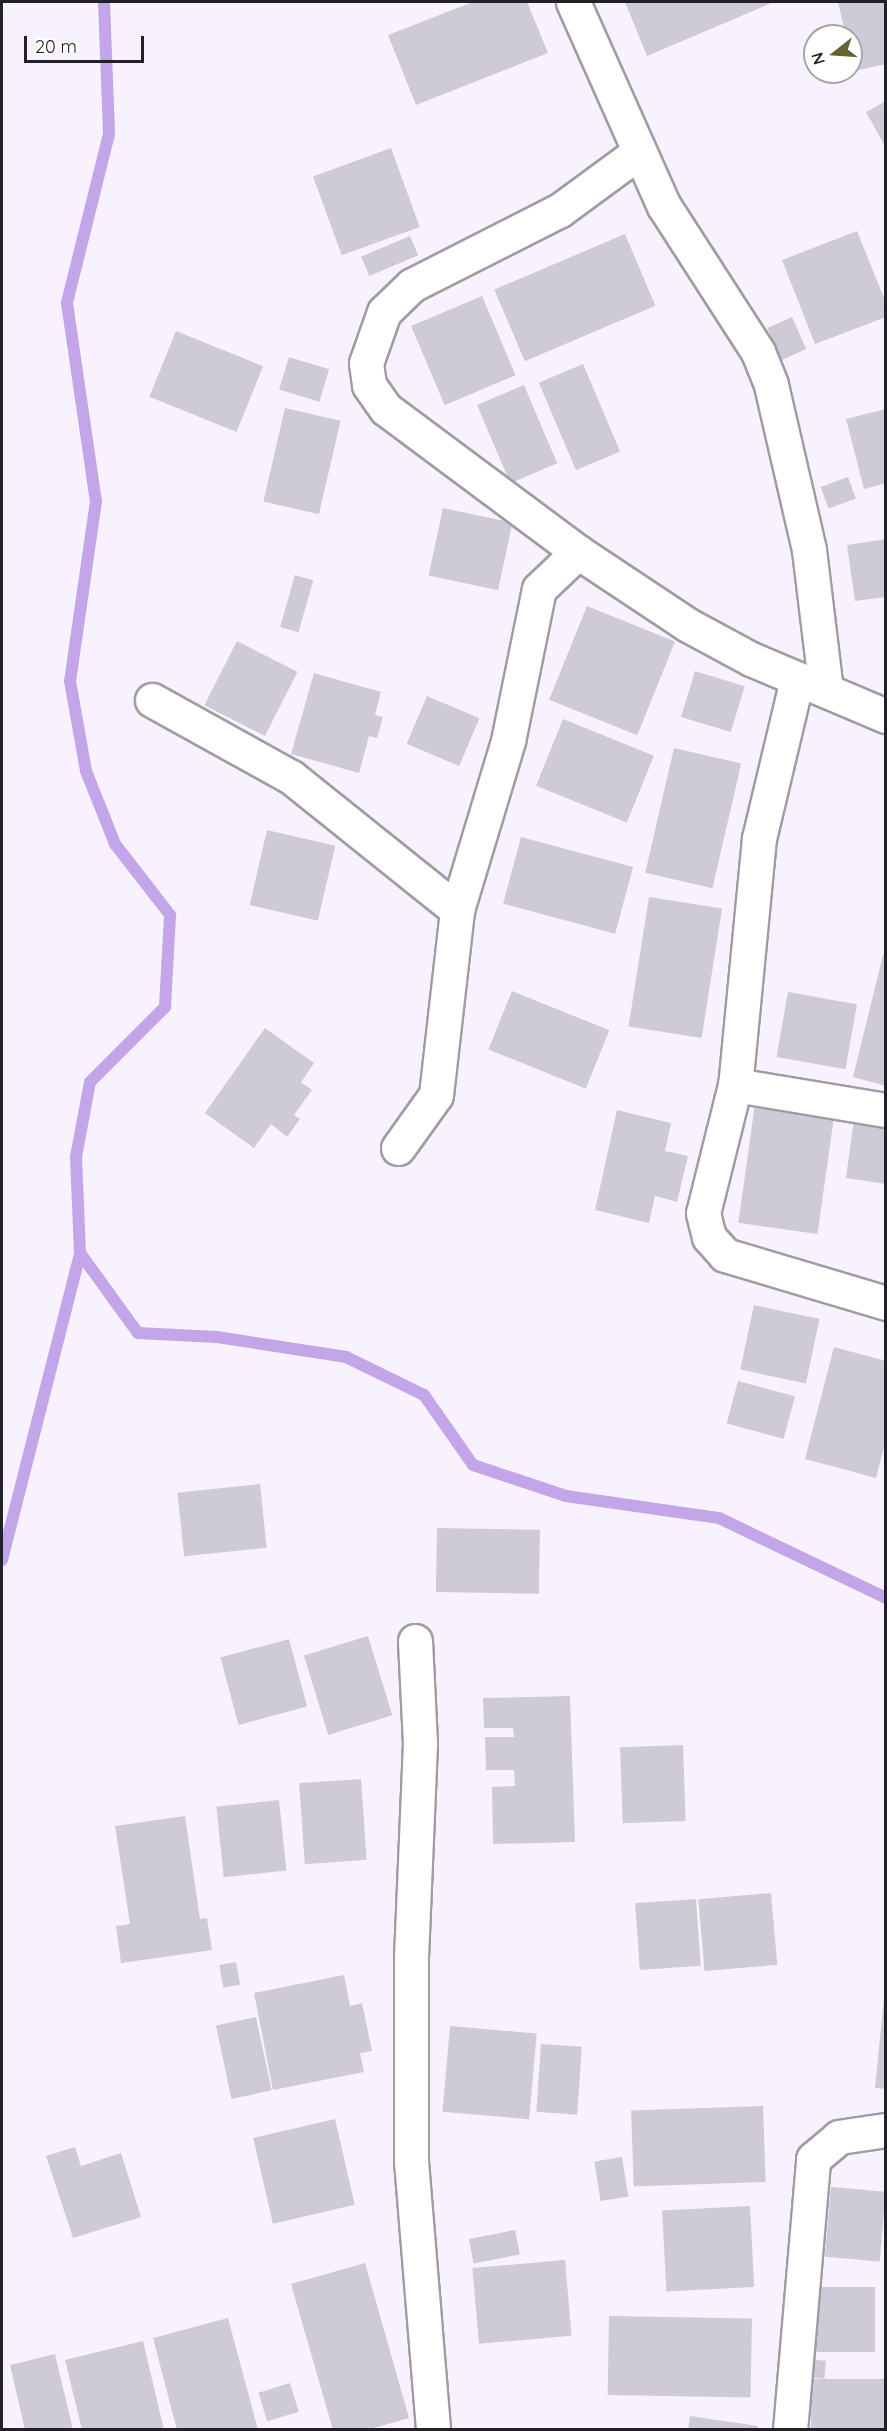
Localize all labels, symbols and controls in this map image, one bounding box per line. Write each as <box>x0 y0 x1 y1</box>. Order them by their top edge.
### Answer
scale bar <box>27 24 147 62</box>
north arrow <box>803 24 863 84</box>
text: 20 m <box>35 35 77 58</box>
text: N <box>806 50 829 67</box>

